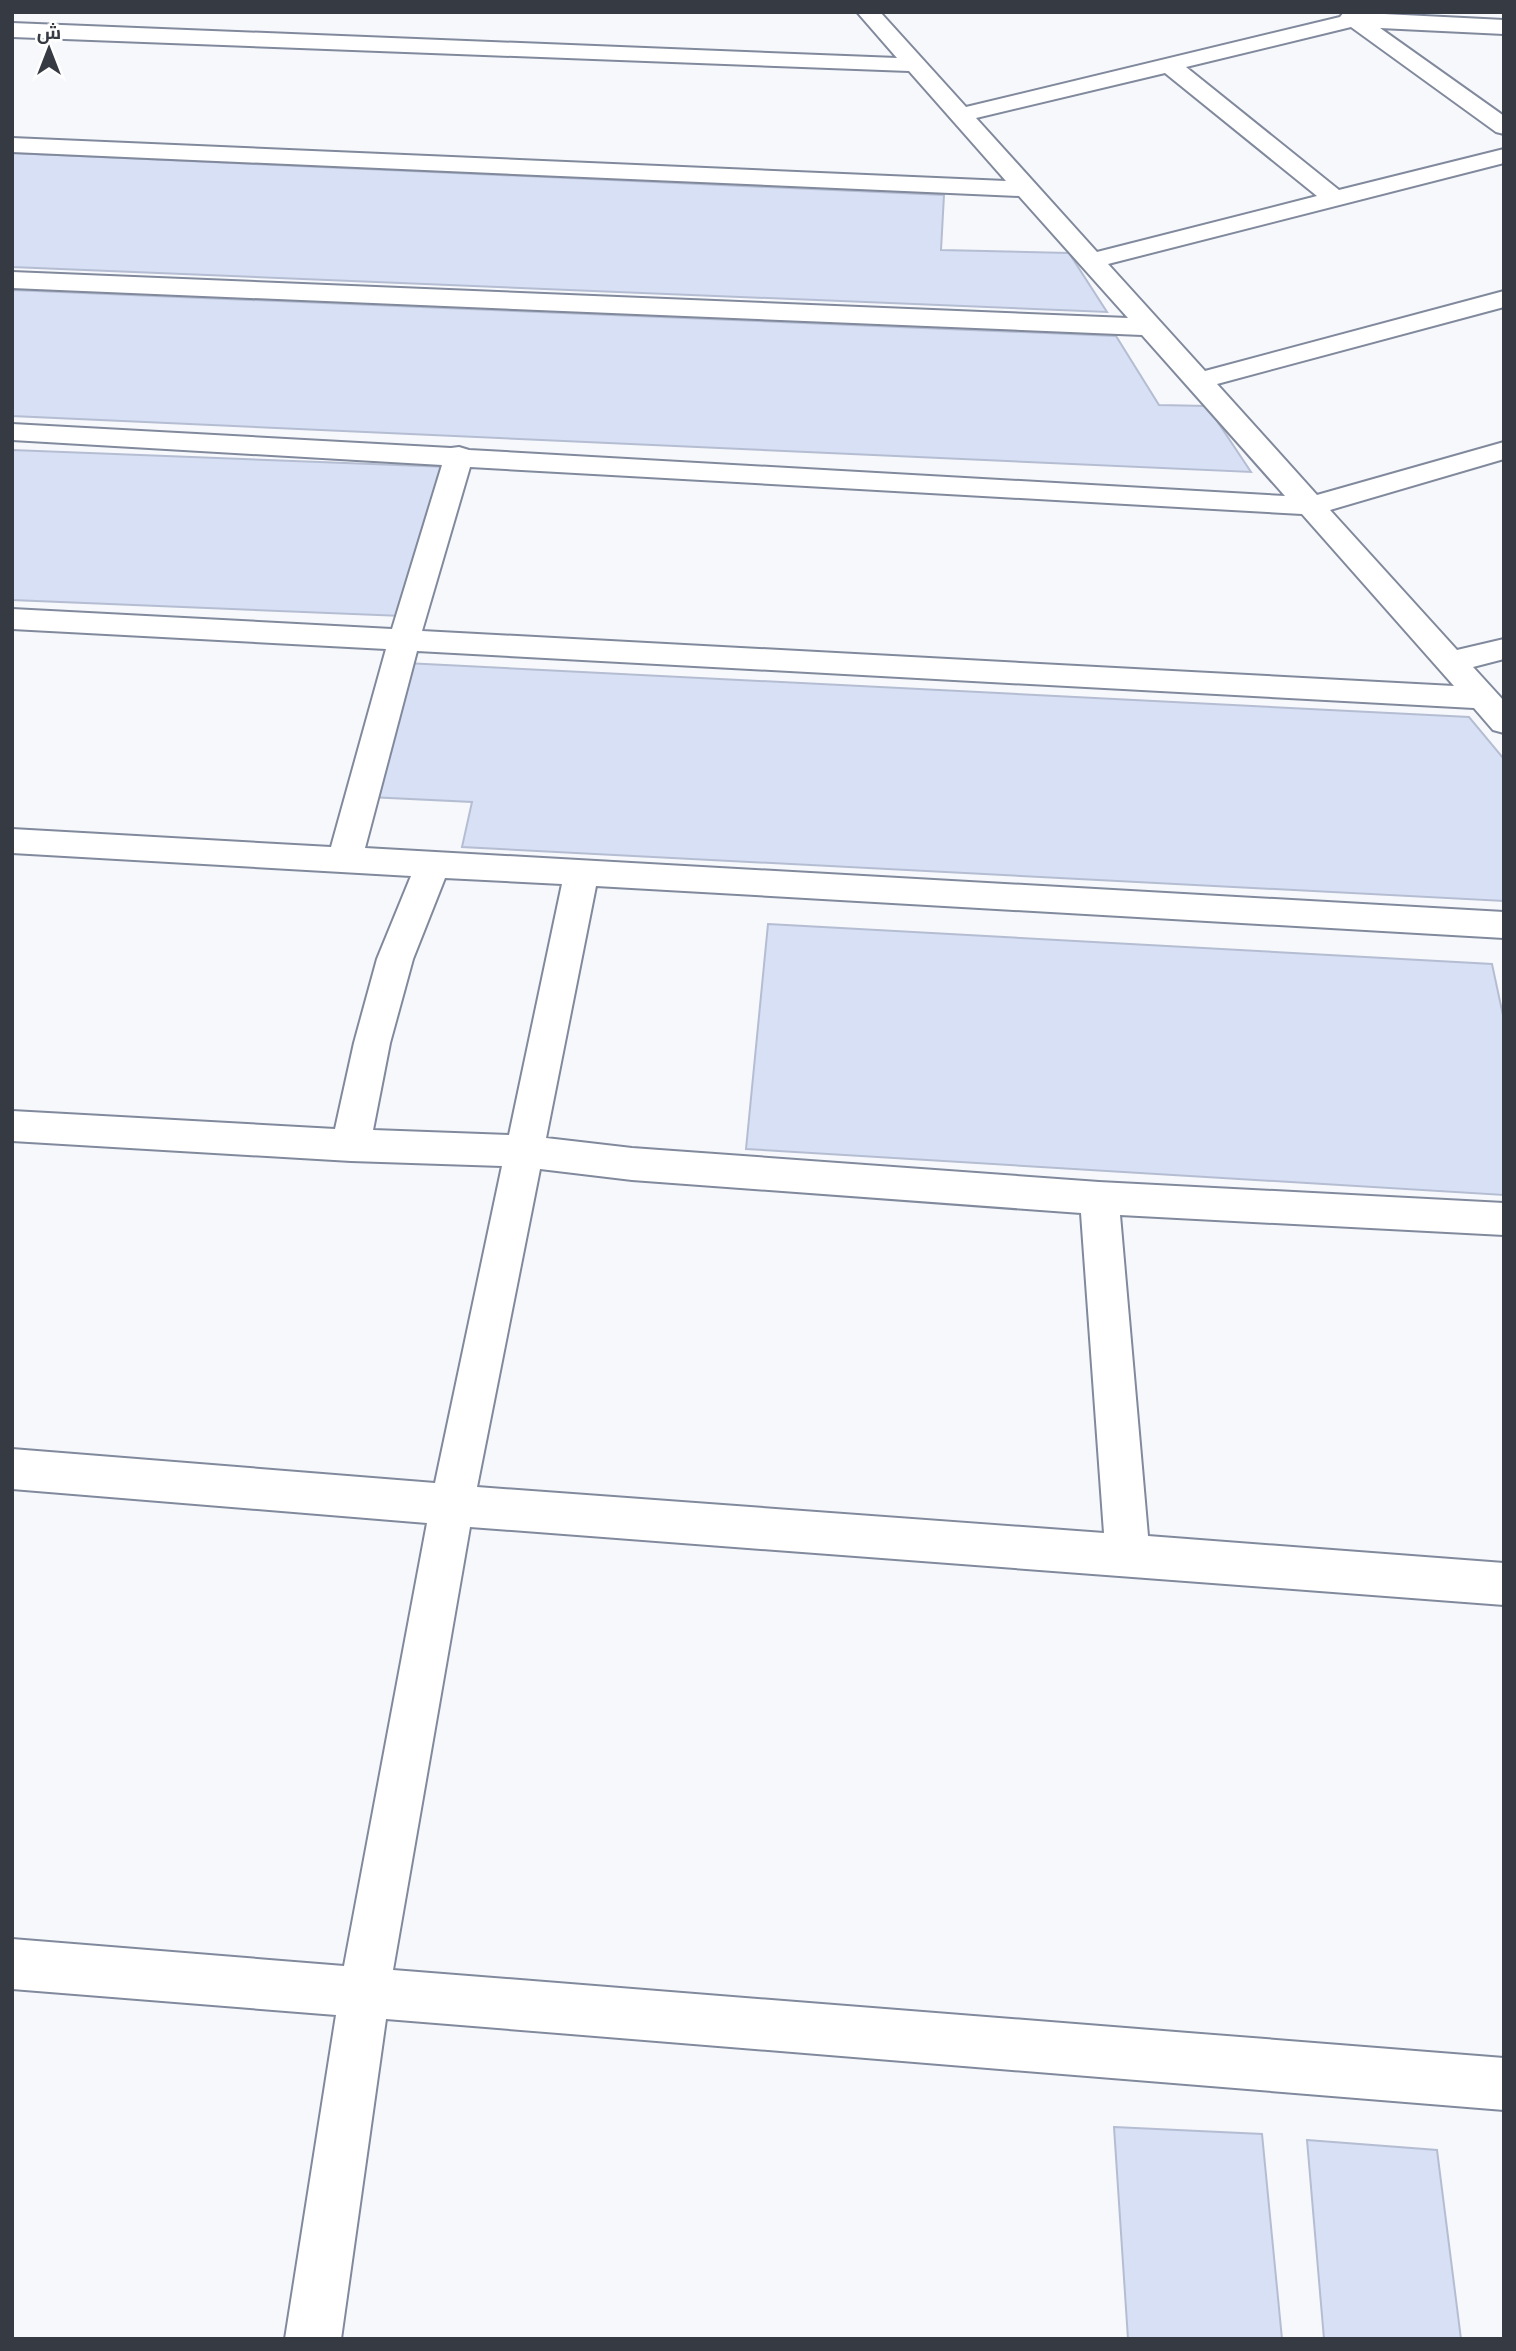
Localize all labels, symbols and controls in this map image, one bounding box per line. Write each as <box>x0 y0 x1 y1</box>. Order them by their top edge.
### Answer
north arrow <box>14 14 84 84</box>
text: ش <box>37 19 61 45</box>

